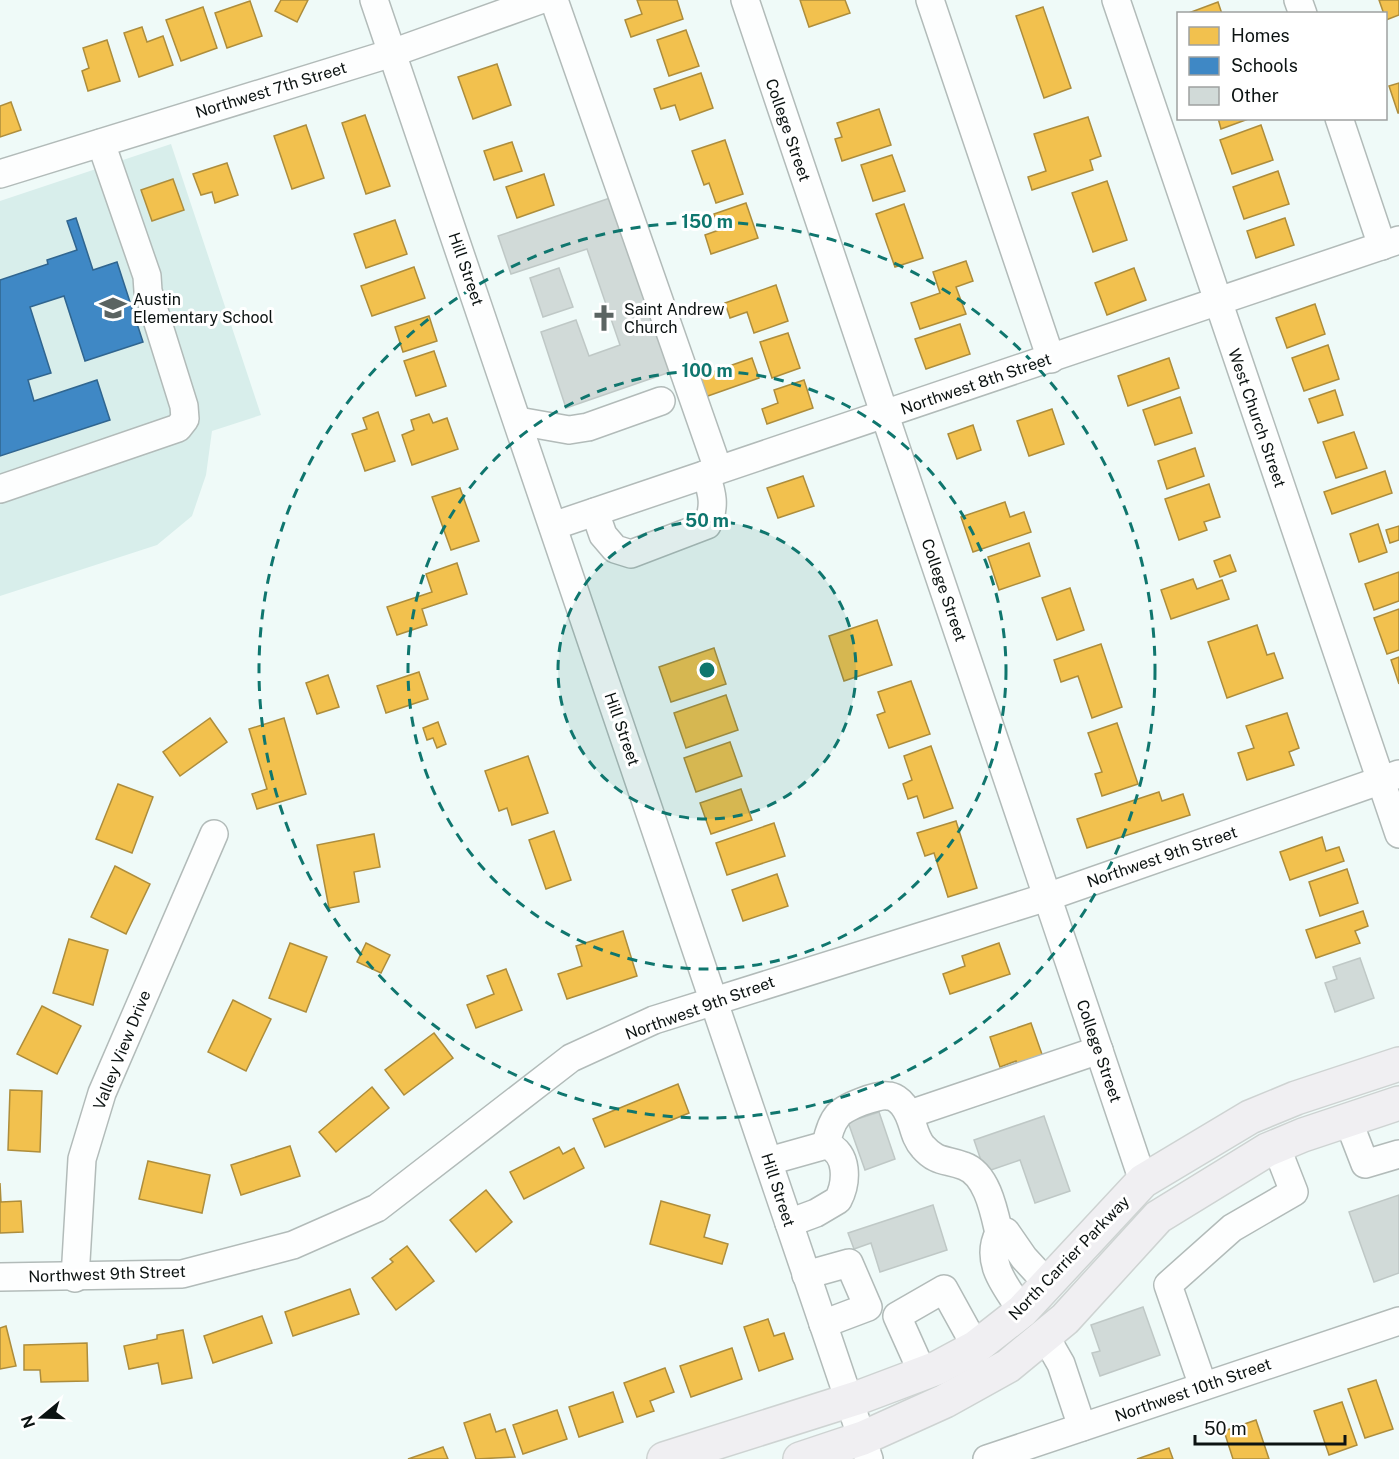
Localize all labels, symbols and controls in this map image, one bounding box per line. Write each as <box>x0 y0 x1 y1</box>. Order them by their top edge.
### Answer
legend <box>1177 12 1387 120</box>
text: Homes <box>1231 25 1290 46</box>
text: Schools <box>1231 55 1298 76</box>
street label: Northwest 7th Street <box>193 58 349 122</box>
street label: College Street <box>762 76 814 184</box>
text: Other <box>1231 85 1279 106</box>
text: 150 m <box>681 211 733 232</box>
street label: Hill Street <box>445 230 487 308</box>
place label: Austin Elementary School <box>133 290 274 327</box>
school or university icon: Austin Elementary School <box>98 293 128 323</box>
place label: Saint Andrew Church <box>624 300 725 337</box>
church icon: Saint Andrew Church <box>589 303 619 333</box>
street label: West Church Street <box>1224 346 1290 490</box>
street label: Northwest 8th Street <box>898 349 1054 419</box>
text: 100 m <box>681 360 733 381</box>
text: 50 m <box>685 510 729 531</box>
street label: College Street <box>918 536 970 644</box>
centre of rings <box>697 660 717 680</box>
street label: Hill Street <box>601 690 643 768</box>
street label: Northwest 9th Street <box>1084 822 1240 892</box>
street label: Northwest 9th Street <box>623 972 777 1044</box>
street label: Valley View Drive <box>89 987 155 1113</box>
street label: College Street <box>1073 997 1125 1105</box>
street label: Hill Street <box>757 1151 799 1229</box>
street label: North Carrier Parkway <box>1005 1192 1134 1324</box>
street label: Northwest 9th Street <box>28 1262 186 1286</box>
street label: Northwest 10th Street <box>1112 1354 1274 1426</box>
north arrow <box>12 1387 72 1447</box>
scale bar <box>1195 1408 1345 1446</box>
text: N <box>17 1413 39 1431</box>
text: 50 m <box>1204 1418 1247 1439</box>

